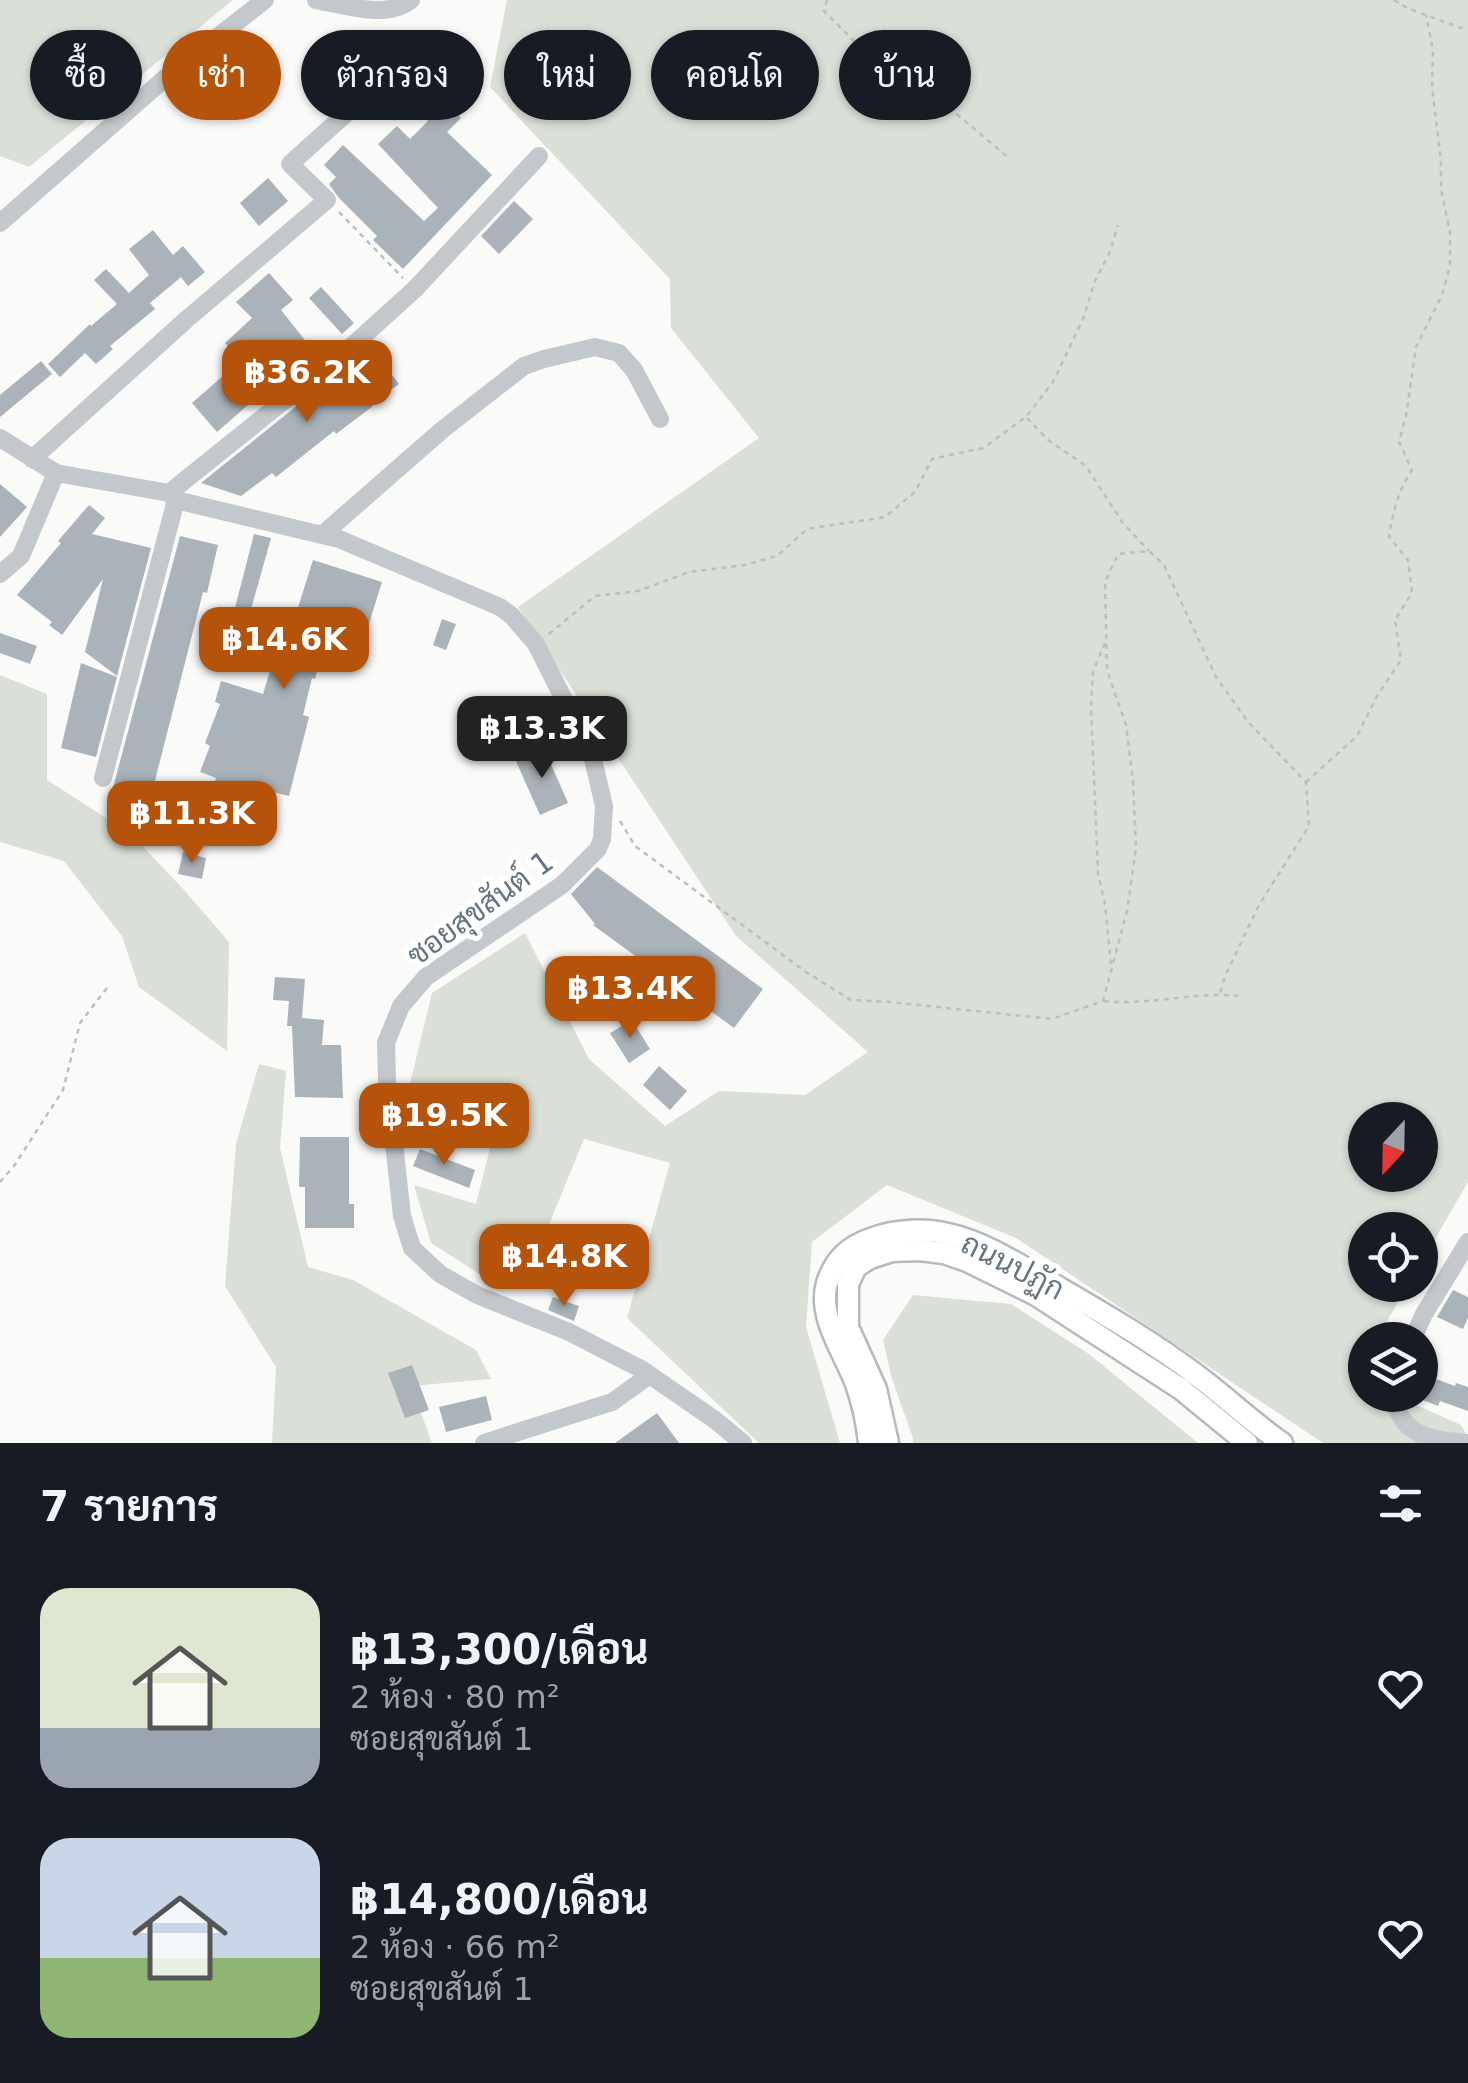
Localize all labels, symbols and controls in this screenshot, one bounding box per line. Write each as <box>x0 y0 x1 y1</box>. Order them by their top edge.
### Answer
chip: ซื้อ <box>30 30 142 120</box>
chip: เช่า <box>162 30 281 120</box>
chip: ตัวกรอง <box>301 30 484 120</box>
chip: ใหม่ <box>504 30 631 120</box>
chip: คอนโด <box>651 30 819 120</box>
chip: บ้าน <box>839 30 971 120</box>
pin: ฿36.2K <box>226 340 388 425</box>
text: ฿36.2K <box>244 353 370 391</box>
pin: ฿14.6K <box>203 607 365 692</box>
text: ฿14.6K <box>221 620 347 658</box>
pin: ฿13.3K <box>461 696 623 781</box>
text: ฿13.3K <box>479 709 605 747</box>
pin: ฿11.3K <box>111 781 273 866</box>
text: ฿11.3K <box>129 794 255 832</box>
street label: ซอยสุขสันต์ 1 <box>399 842 562 976</box>
pin: ฿13.4K <box>549 956 711 1041</box>
text: ฿13.4K <box>567 969 693 1007</box>
pin: ฿19.5K <box>363 1083 525 1168</box>
text: ฿19.5K <box>381 1096 507 1134</box>
north arrow <box>1348 1102 1438 1192</box>
map controls <box>1348 1102 1438 1412</box>
button: locate <box>1348 1212 1438 1302</box>
pin: ฿14.8K <box>483 1224 645 1309</box>
street label: ถนนปฏัก <box>954 1224 1071 1309</box>
text: ฿14.8K <box>501 1237 627 1275</box>
button: layers <box>1348 1322 1438 1412</box>
icon: filters <box>1373 1476 1428 1531</box>
text: 7 รายการ <box>40 1482 218 1531</box>
text: ฿13,300/เดือน <box>350 1625 649 1674</box>
icon: home <box>120 1628 240 1748</box>
icon: heart <box>1373 1661 1428 1716</box>
text: 2 ห้อง · 80 m² <box>350 1678 560 1716</box>
text: ซอยสุขสันต์ 1 <box>350 1720 533 1758</box>
text: ฿14,800/เดือน <box>350 1875 649 1924</box>
icon: home <box>120 1878 240 1998</box>
icon: heart <box>1373 1911 1428 1966</box>
text: 2 ห้อง · 66 m² <box>350 1928 560 1966</box>
text: ซอยสุขสันต์ 1 <box>350 1970 533 2008</box>

